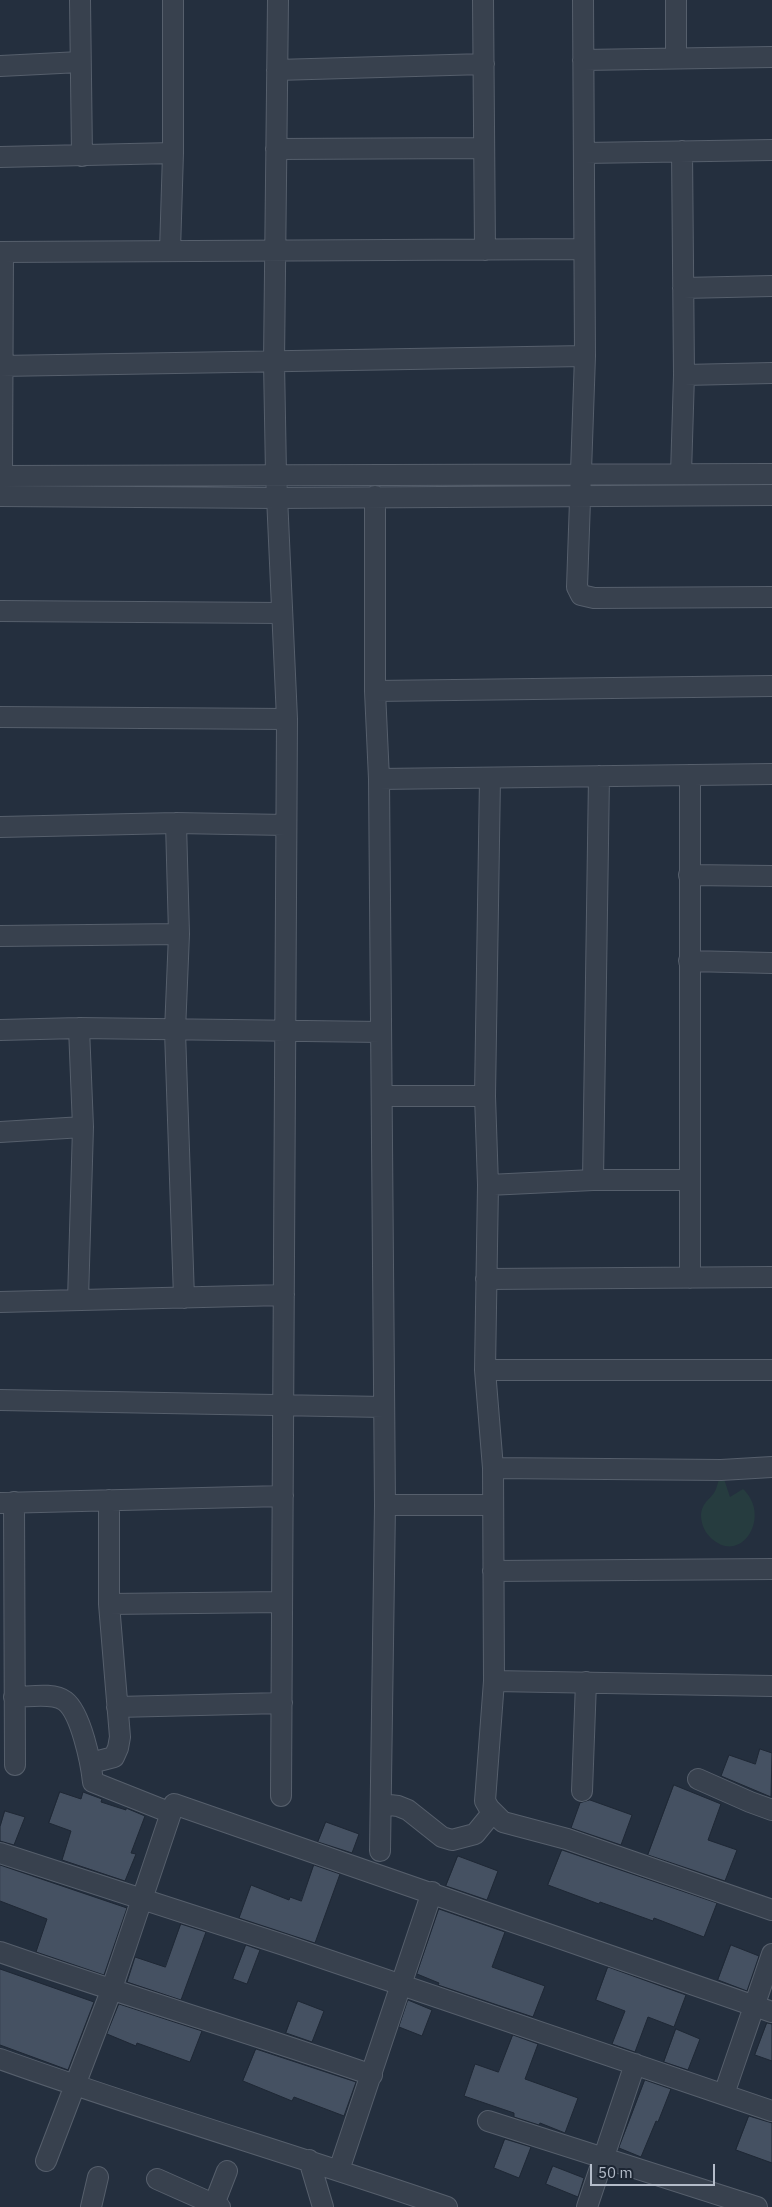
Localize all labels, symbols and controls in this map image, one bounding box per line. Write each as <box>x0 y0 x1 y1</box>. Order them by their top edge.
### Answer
scale bar <box>592 2154 717 2186</box>
text: 50 m <box>598 2163 633 2182</box>

